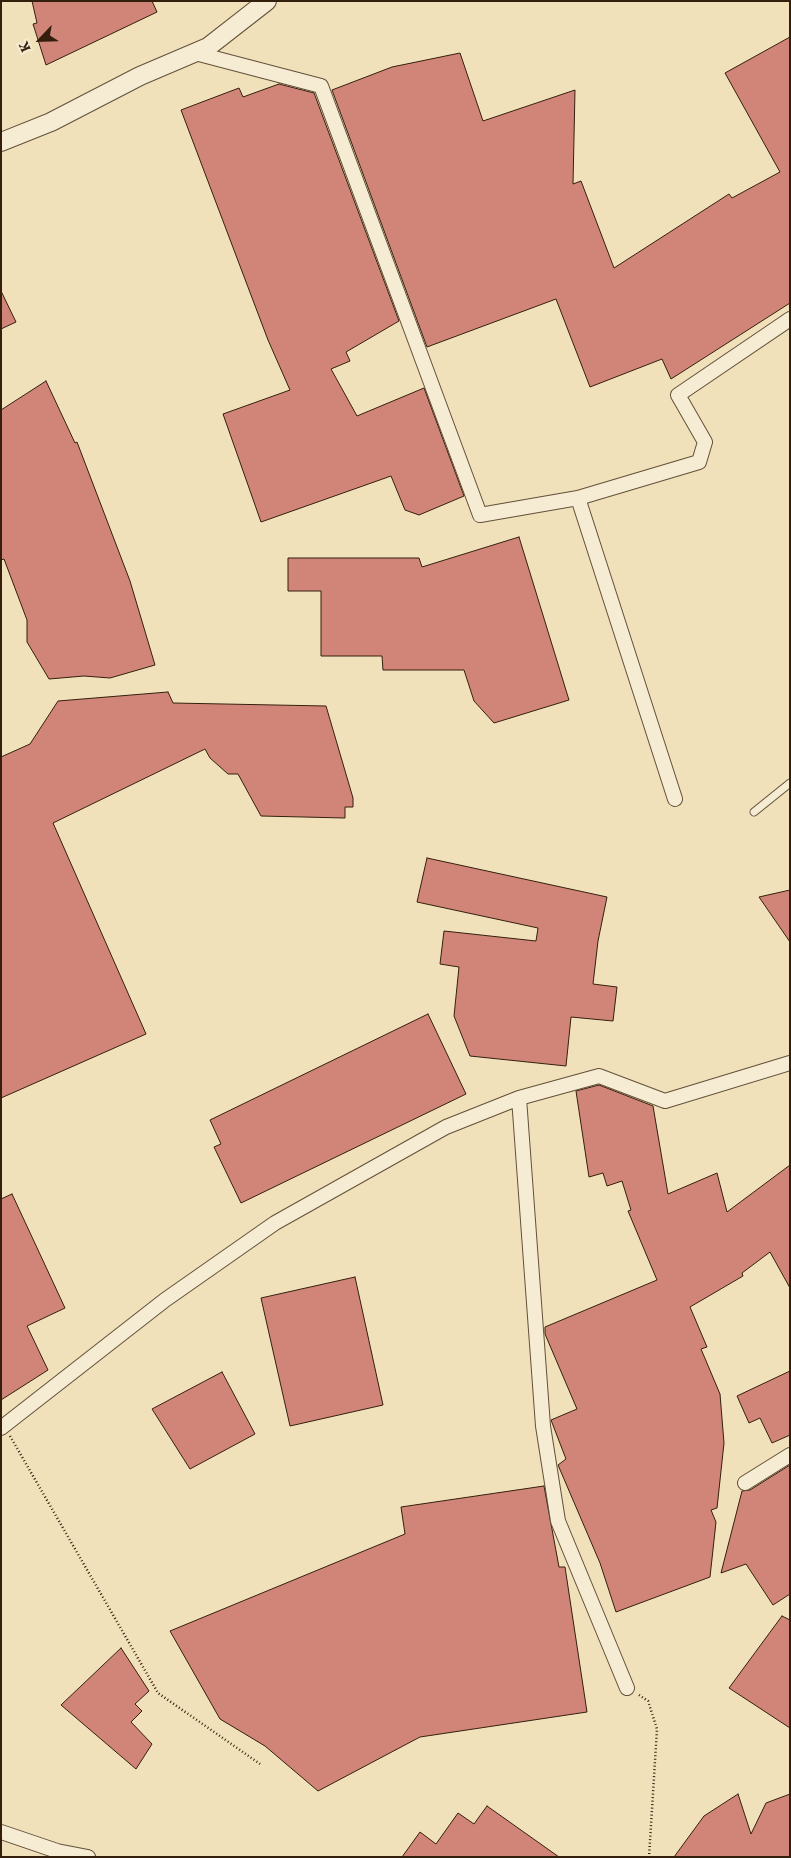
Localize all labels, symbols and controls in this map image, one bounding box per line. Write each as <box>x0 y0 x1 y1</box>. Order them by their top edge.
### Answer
north arrow <box>15 15 65 65</box>
text: K <box>15 38 37 55</box>

